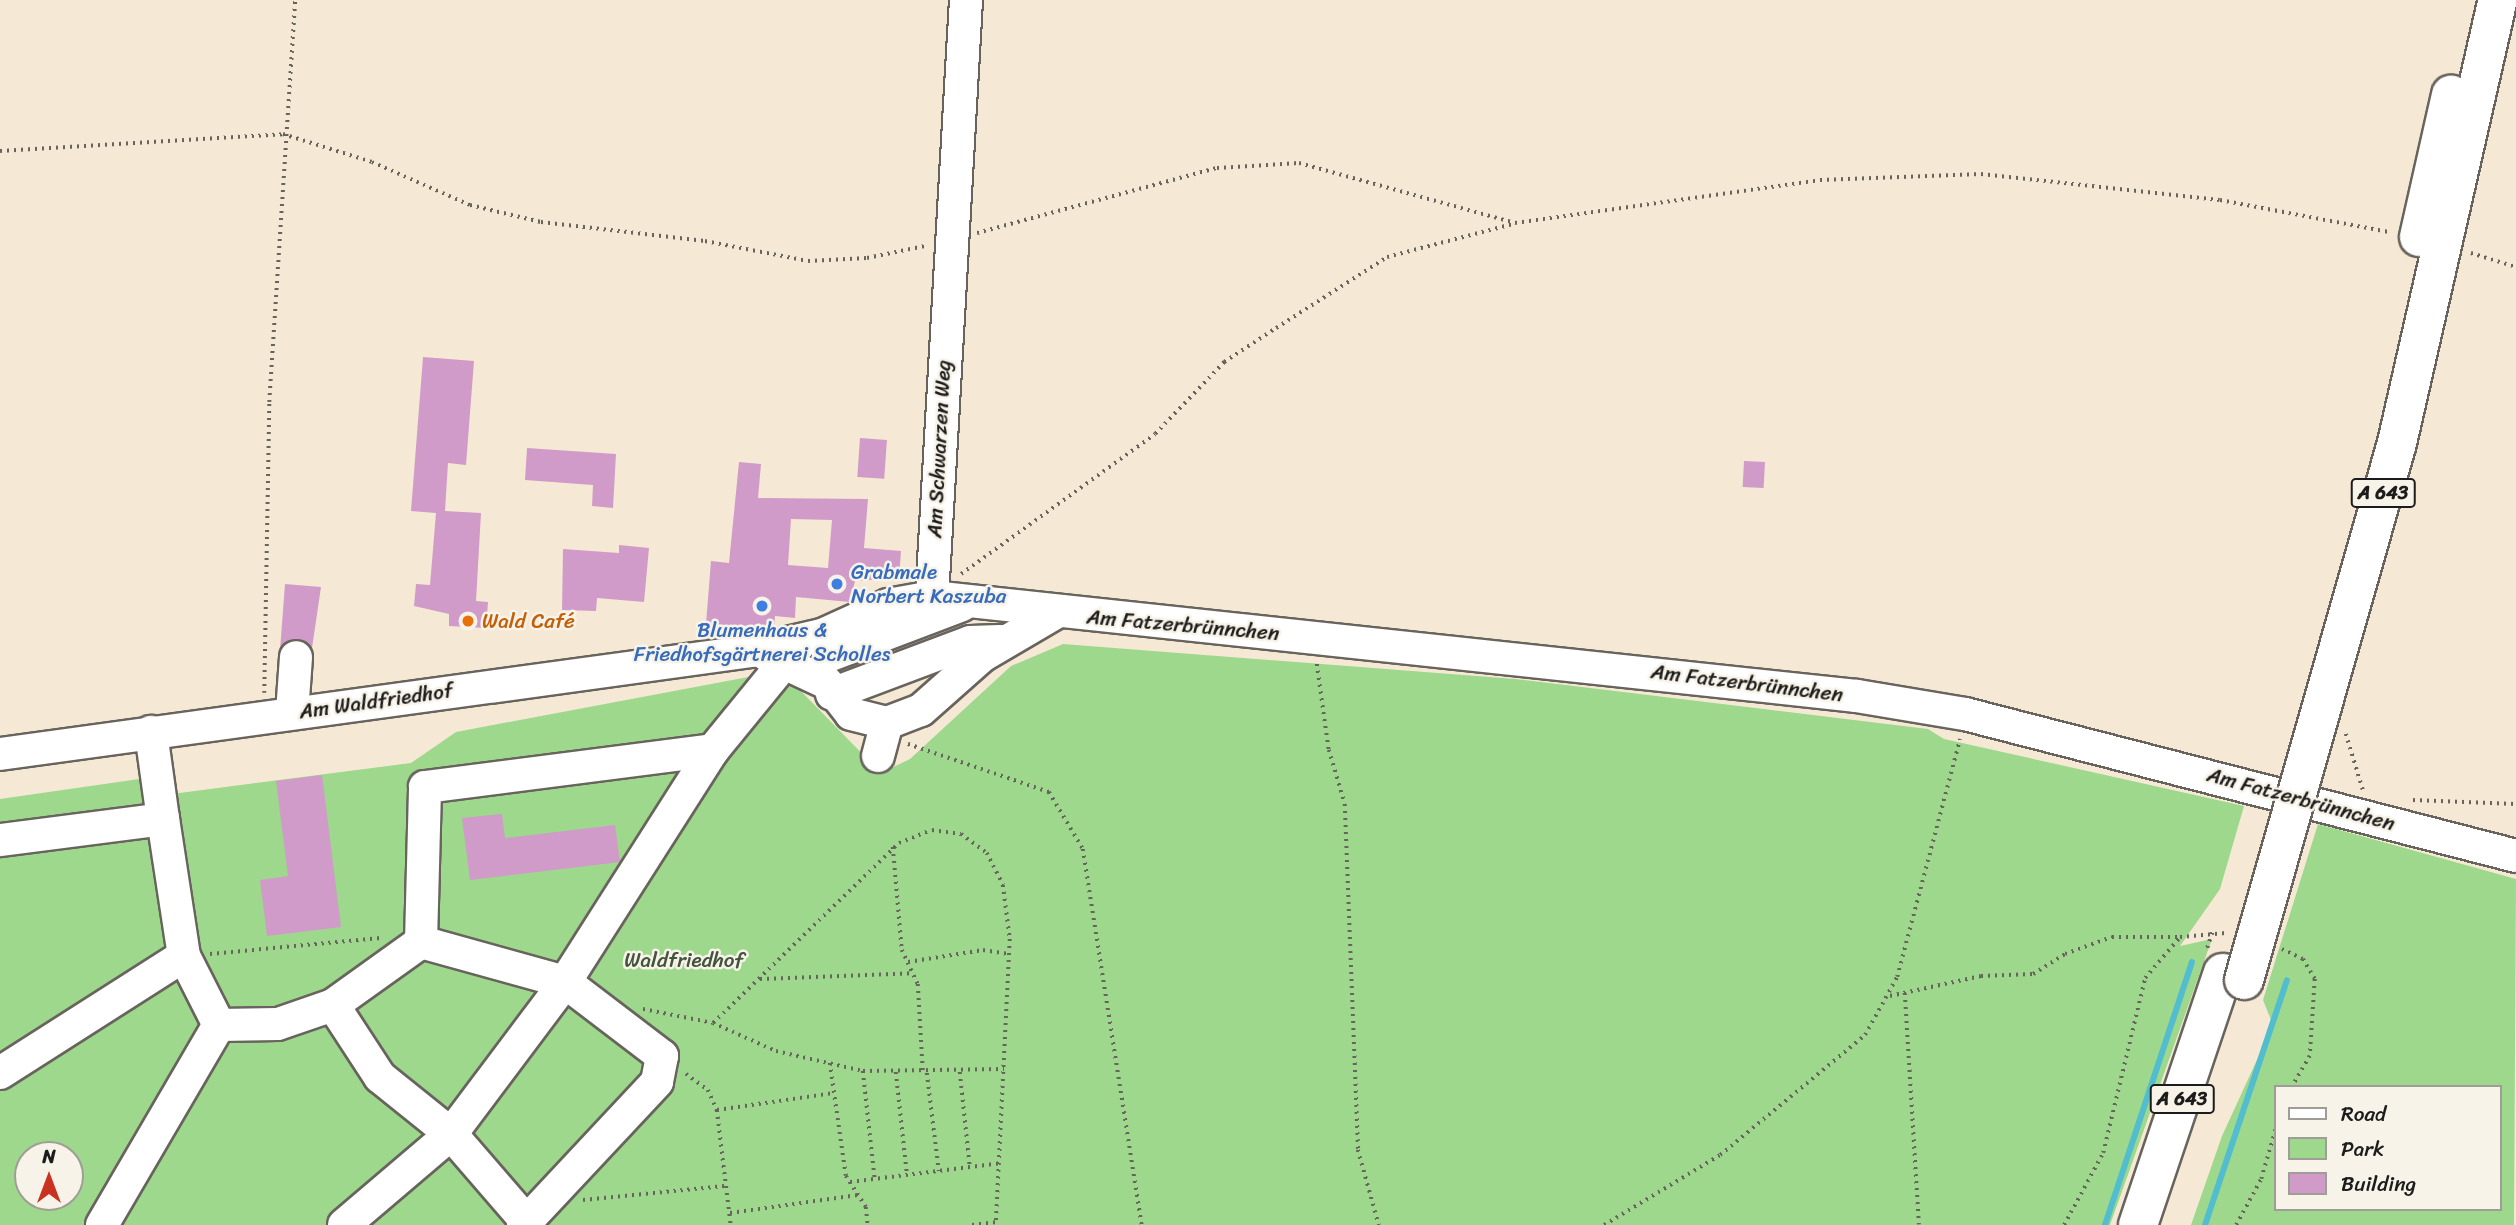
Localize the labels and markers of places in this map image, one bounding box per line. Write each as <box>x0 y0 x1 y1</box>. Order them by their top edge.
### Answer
place label: Grabmale Norbert Kaszuba <box>851 559 1006 609</box>
marker: Grabmale Norbert Kaszuba <box>829 576 845 592</box>
marker: Blumenhaus & Friedhofsgärtnerei Scholles <box>754 598 770 614</box>
place label: Wald Café <box>482 608 575 634</box>
marker: Wald Café <box>460 613 476 629</box>
place label: Blumenhaus & Friedhofsgärtnerei Scholles <box>633 617 891 667</box>

